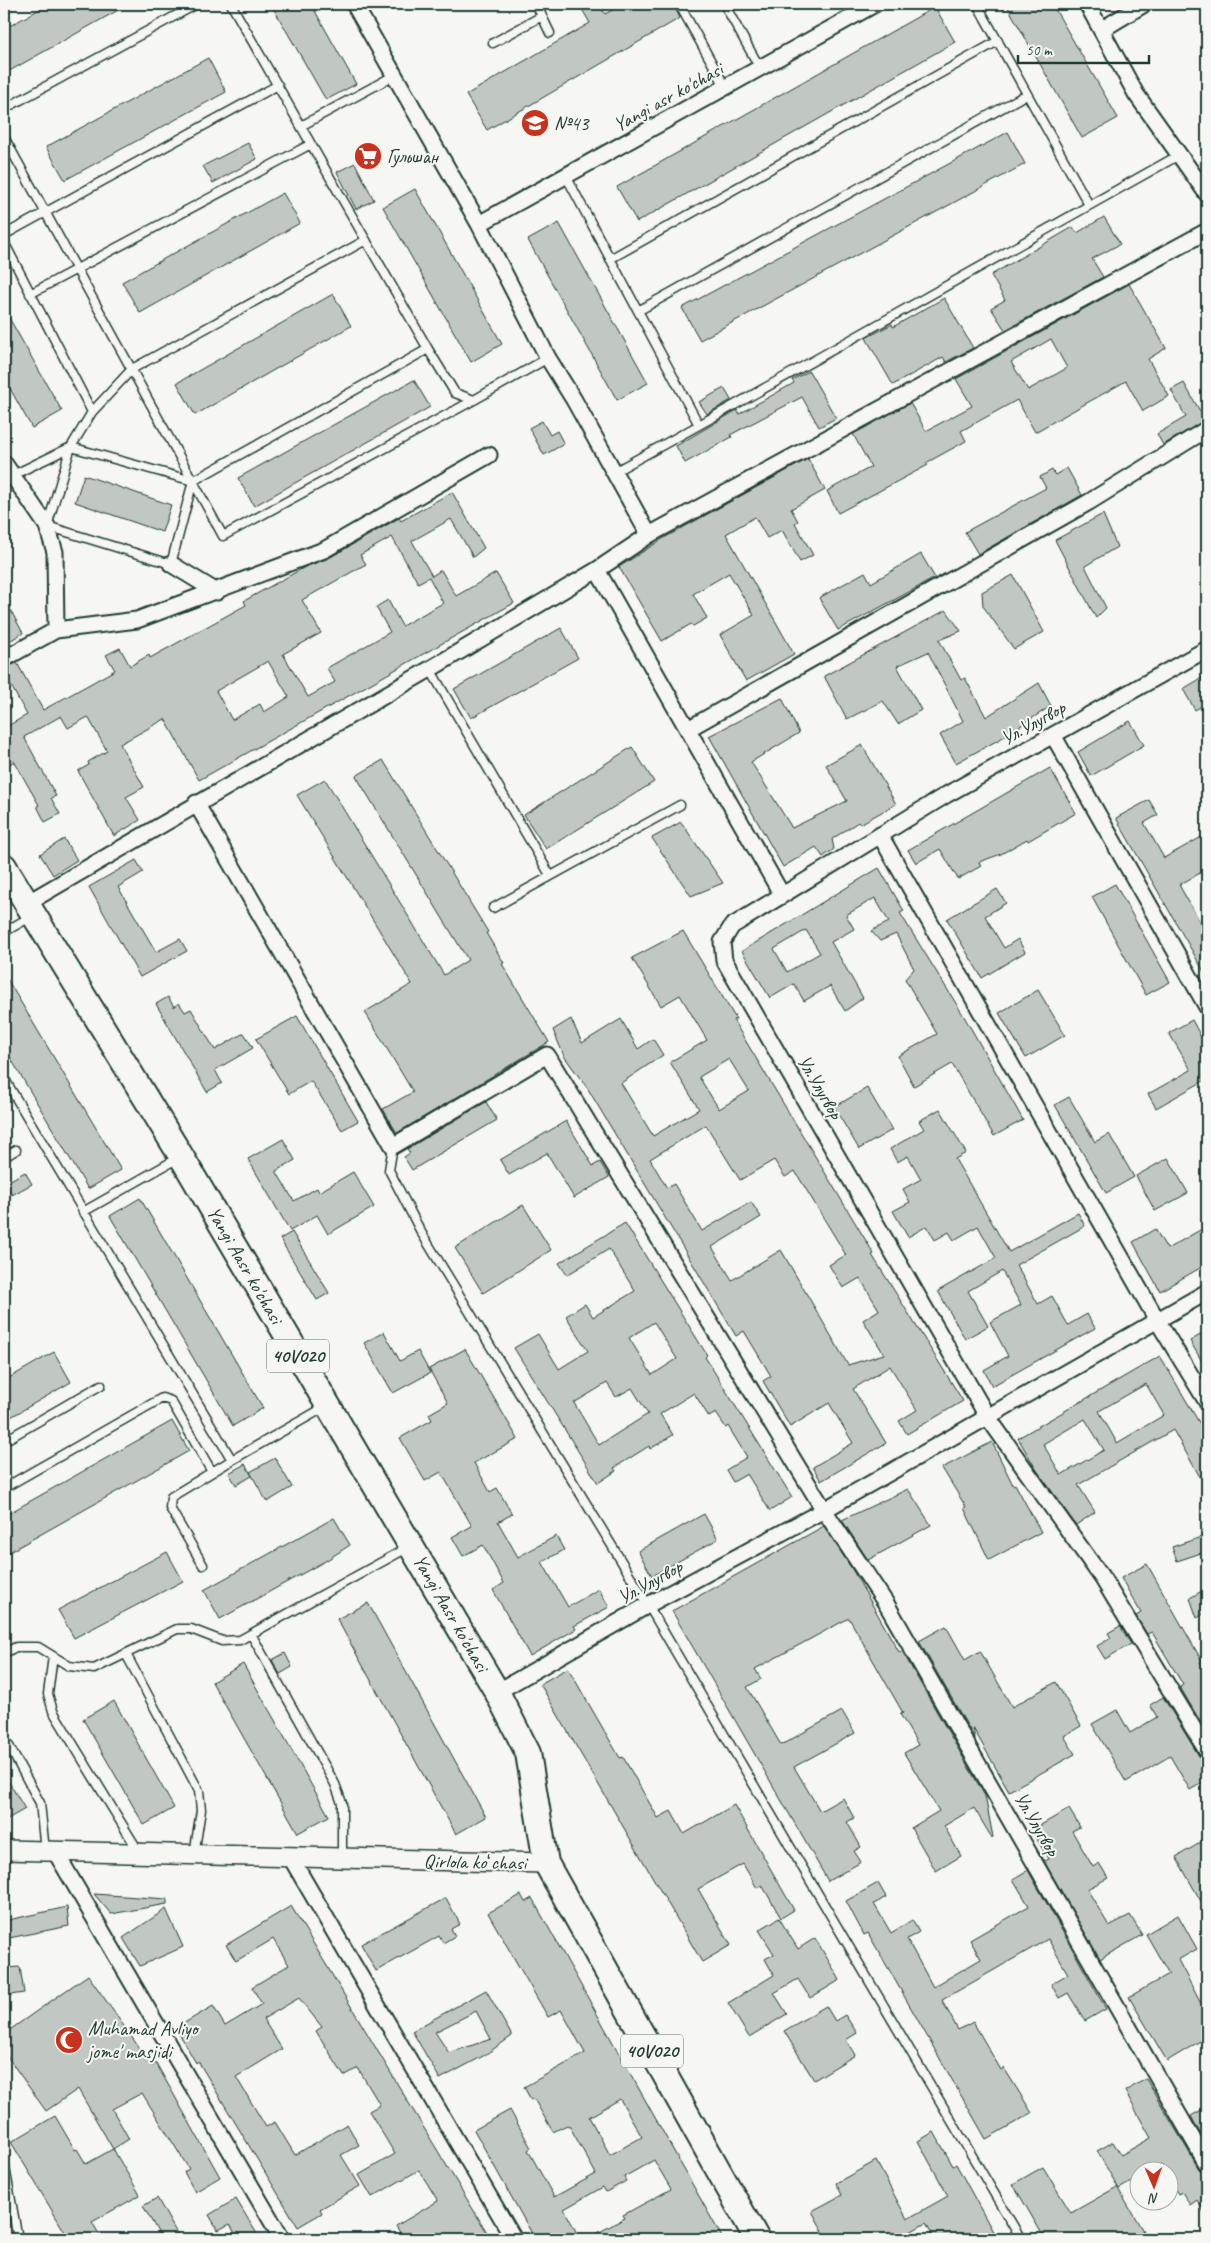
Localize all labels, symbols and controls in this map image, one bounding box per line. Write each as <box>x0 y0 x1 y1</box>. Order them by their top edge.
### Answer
scale bar <box>1018 32 1150 64</box>
text: 50 m <box>1026 41 1053 60</box>
street label: Yangi asr ko'chasi <box>609 56 729 137</box>
school or university icon: №43 <box>520 108 550 138</box>
place label: №43 <box>554 111 590 136</box>
supermarket icon: Гульшан <box>353 141 383 171</box>
place label: Гульшан <box>387 144 440 169</box>
street label: Ул.Улугвор <box>996 694 1071 751</box>
street label: Ул.Улугвор <box>792 1050 849 1125</box>
street label: Yangi Aasr ko'chasi <box>201 1202 290 1330</box>
road number: 40V020 <box>267 1340 329 1372</box>
street label: Yangi Aasr ko'chasi <box>407 1550 496 1678</box>
street label: Ул.Улугвор <box>613 1553 688 1610</box>
street label: Ул.Улугвор <box>1009 1787 1066 1862</box>
street label: Qirlola koʻchasi <box>423 1849 529 1875</box>
place label: Muhamad Avliyo jome' masjidi <box>86 2016 200 2064</box>
mosque icon: Muhamad Avliyo jome' masjidi <box>54 2025 84 2055</box>
road number: 40V020 <box>621 2034 683 2068</box>
north arrow <box>1128 2160 1178 2210</box>
text: N <box>1147 2190 1159 2207</box>

